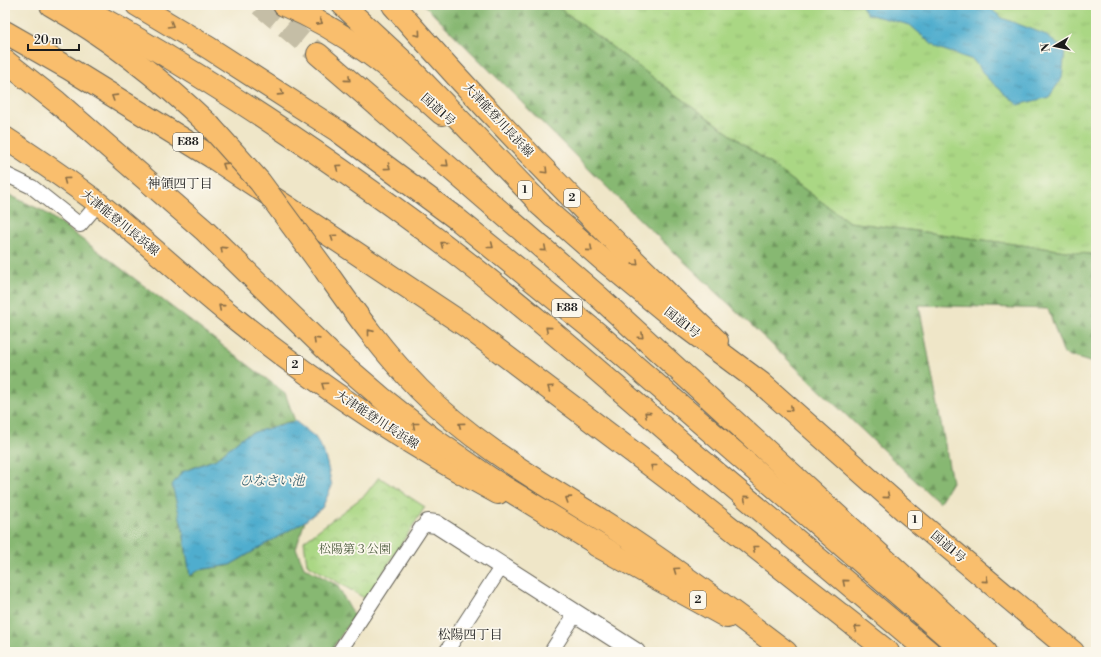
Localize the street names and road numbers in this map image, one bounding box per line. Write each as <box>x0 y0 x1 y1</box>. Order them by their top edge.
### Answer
street label: 大津能登川長浜線 <box>460 80 536 160</box>
street label: 国道1号 <box>418 91 458 129</box>
road number: E88 <box>173 133 203 151</box>
road number: 1 <box>518 181 532 199</box>
street label: 大津能登川長浜線 <box>78 187 162 259</box>
road number: 2 <box>564 189 580 207</box>
road number: E88 <box>552 299 582 317</box>
street label: 国道1号 <box>661 304 703 342</box>
road number: 2 <box>287 356 303 374</box>
street label: 大津能登川長浜線 <box>333 388 421 452</box>
road number: 1 <box>908 511 922 529</box>
street label: 国道1号 <box>927 528 969 566</box>
road number: 2 <box>690 591 706 609</box>

